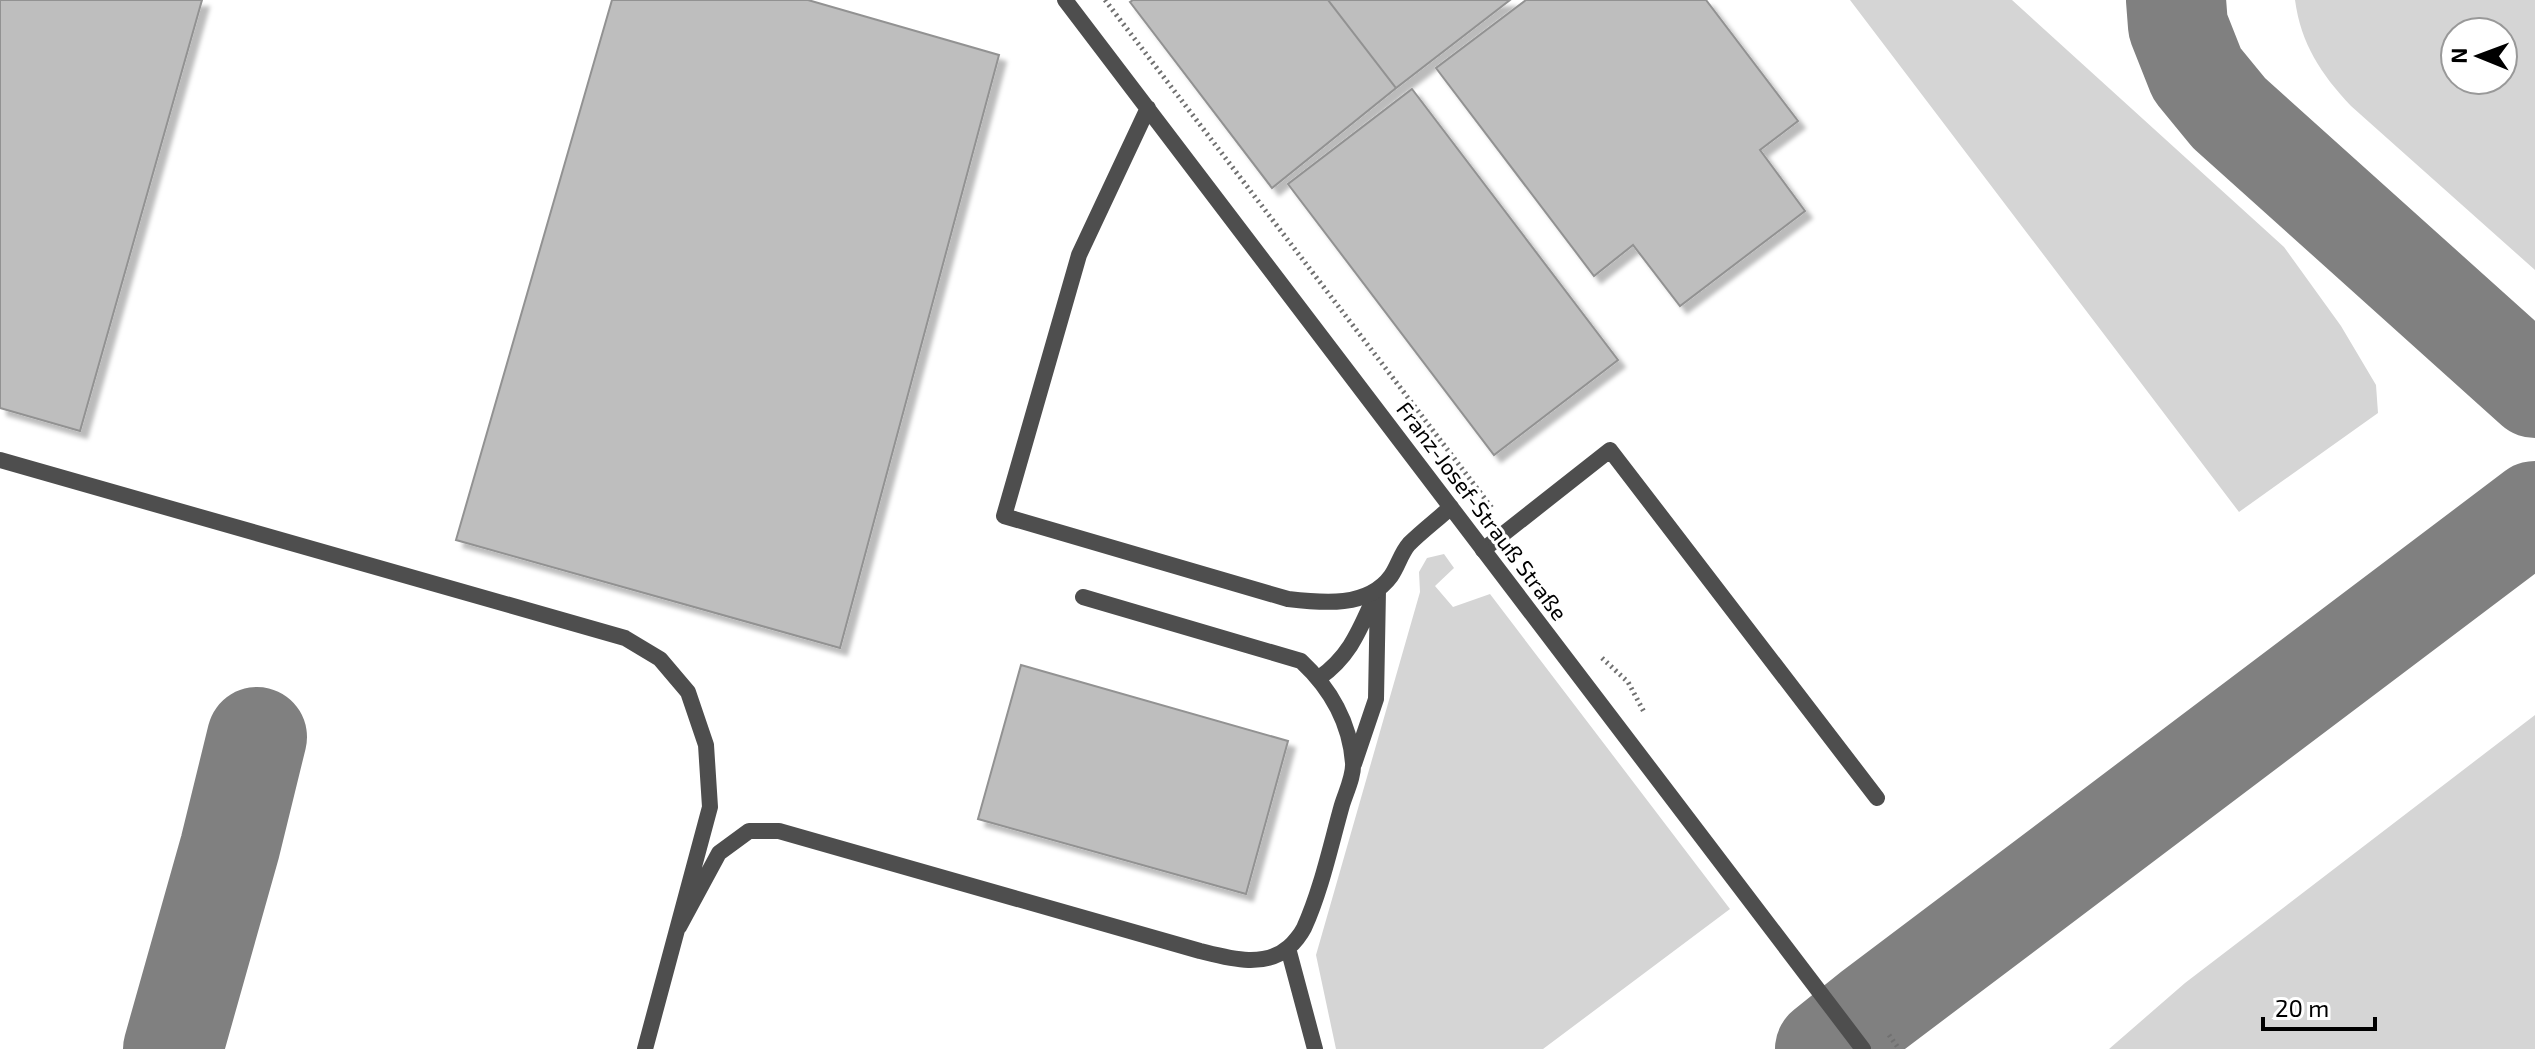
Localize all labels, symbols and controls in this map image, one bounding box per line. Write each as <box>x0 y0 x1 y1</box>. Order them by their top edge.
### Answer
north arrow <box>2439 16 2519 96</box>
text: N <box>2445 47 2471 64</box>
street label: Franz-Josef-Strauß Straße <box>1392 396 1573 625</box>
scale bar <box>2263 981 2375 1031</box>
text: 20 m <box>2275 993 2329 1022</box>

